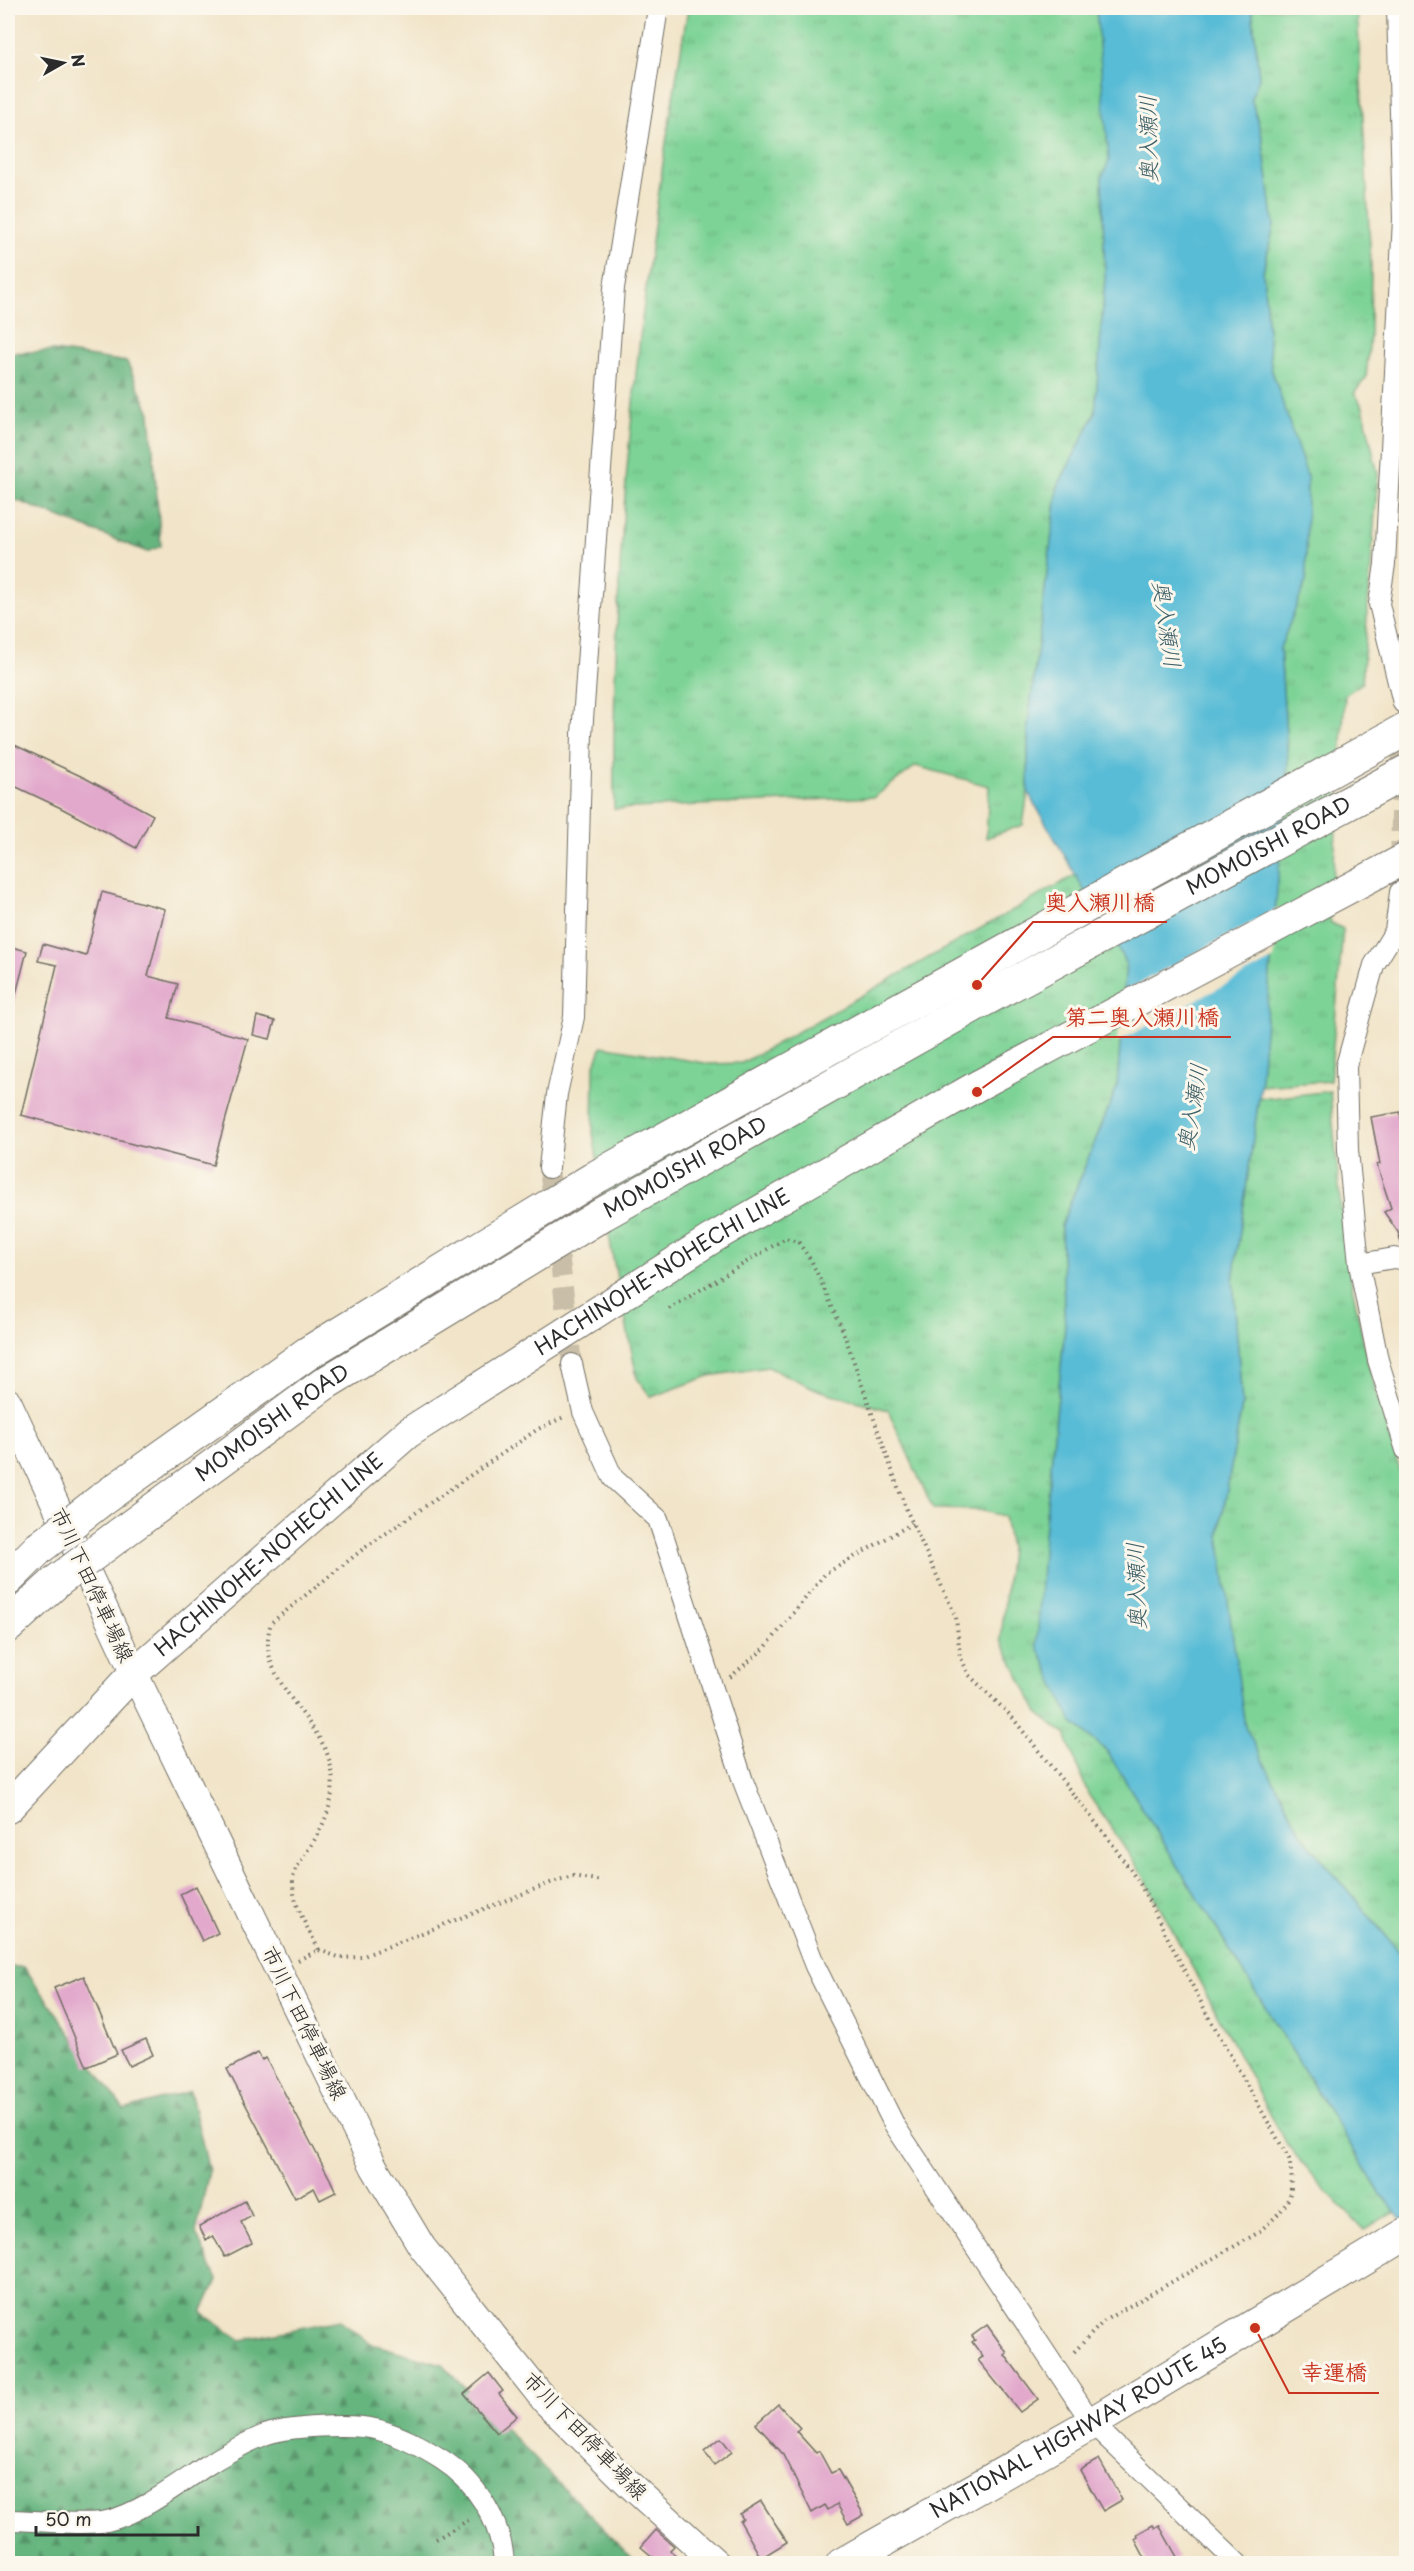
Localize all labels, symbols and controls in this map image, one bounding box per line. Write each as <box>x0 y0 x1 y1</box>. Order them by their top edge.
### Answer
north arrow <box>33 33 93 93</box>
text: N <box>66 52 92 69</box>
water label: 奥入瀬川 <box>1129 95 1164 183</box>
water label: 奥入瀬川 <box>1146 578 1191 670</box>
street label: MOMOISHI ROAD <box>1179 787 1356 902</box>
callout: 奥入瀬川橋 <box>1033 882 1167 922</box>
text: 奥入瀬川橋 <box>1045 884 1155 917</box>
callout: 第二奥入瀬川橋 <box>1053 997 1231 1037</box>
text: 第二奥入瀬川橋 <box>1065 999 1219 1032</box>
water label: 奥入瀬川 <box>1167 1061 1214 1153</box>
street label: MOMOISHI ROAD <box>597 1107 772 1225</box>
street label: HACHINOHE-NOHECHI LINE <box>527 1179 795 1362</box>
street label: MOMOISHI ROAD <box>187 1354 355 1488</box>
street label: HACHINOHE-NOHECHI LINE <box>146 1444 389 1663</box>
street label: 市川下田停車場線 <box>44 1501 144 1667</box>
water label: 奥入瀬川 <box>1116 1541 1153 1631</box>
street label: 市川下田停車場線 <box>255 1940 357 2105</box>
street label: NATIONAL HIGHWAY ROUTE 45 <box>923 2327 1232 2525</box>
callout: 幸運橋 <box>1289 2353 1379 2393</box>
text: 幸運橋 <box>1301 2354 1367 2387</box>
street label: 市川下田停車場線 <box>517 2363 656 2506</box>
scale bar <box>36 2499 198 2537</box>
text: 50 m <box>45 2505 92 2532</box>

